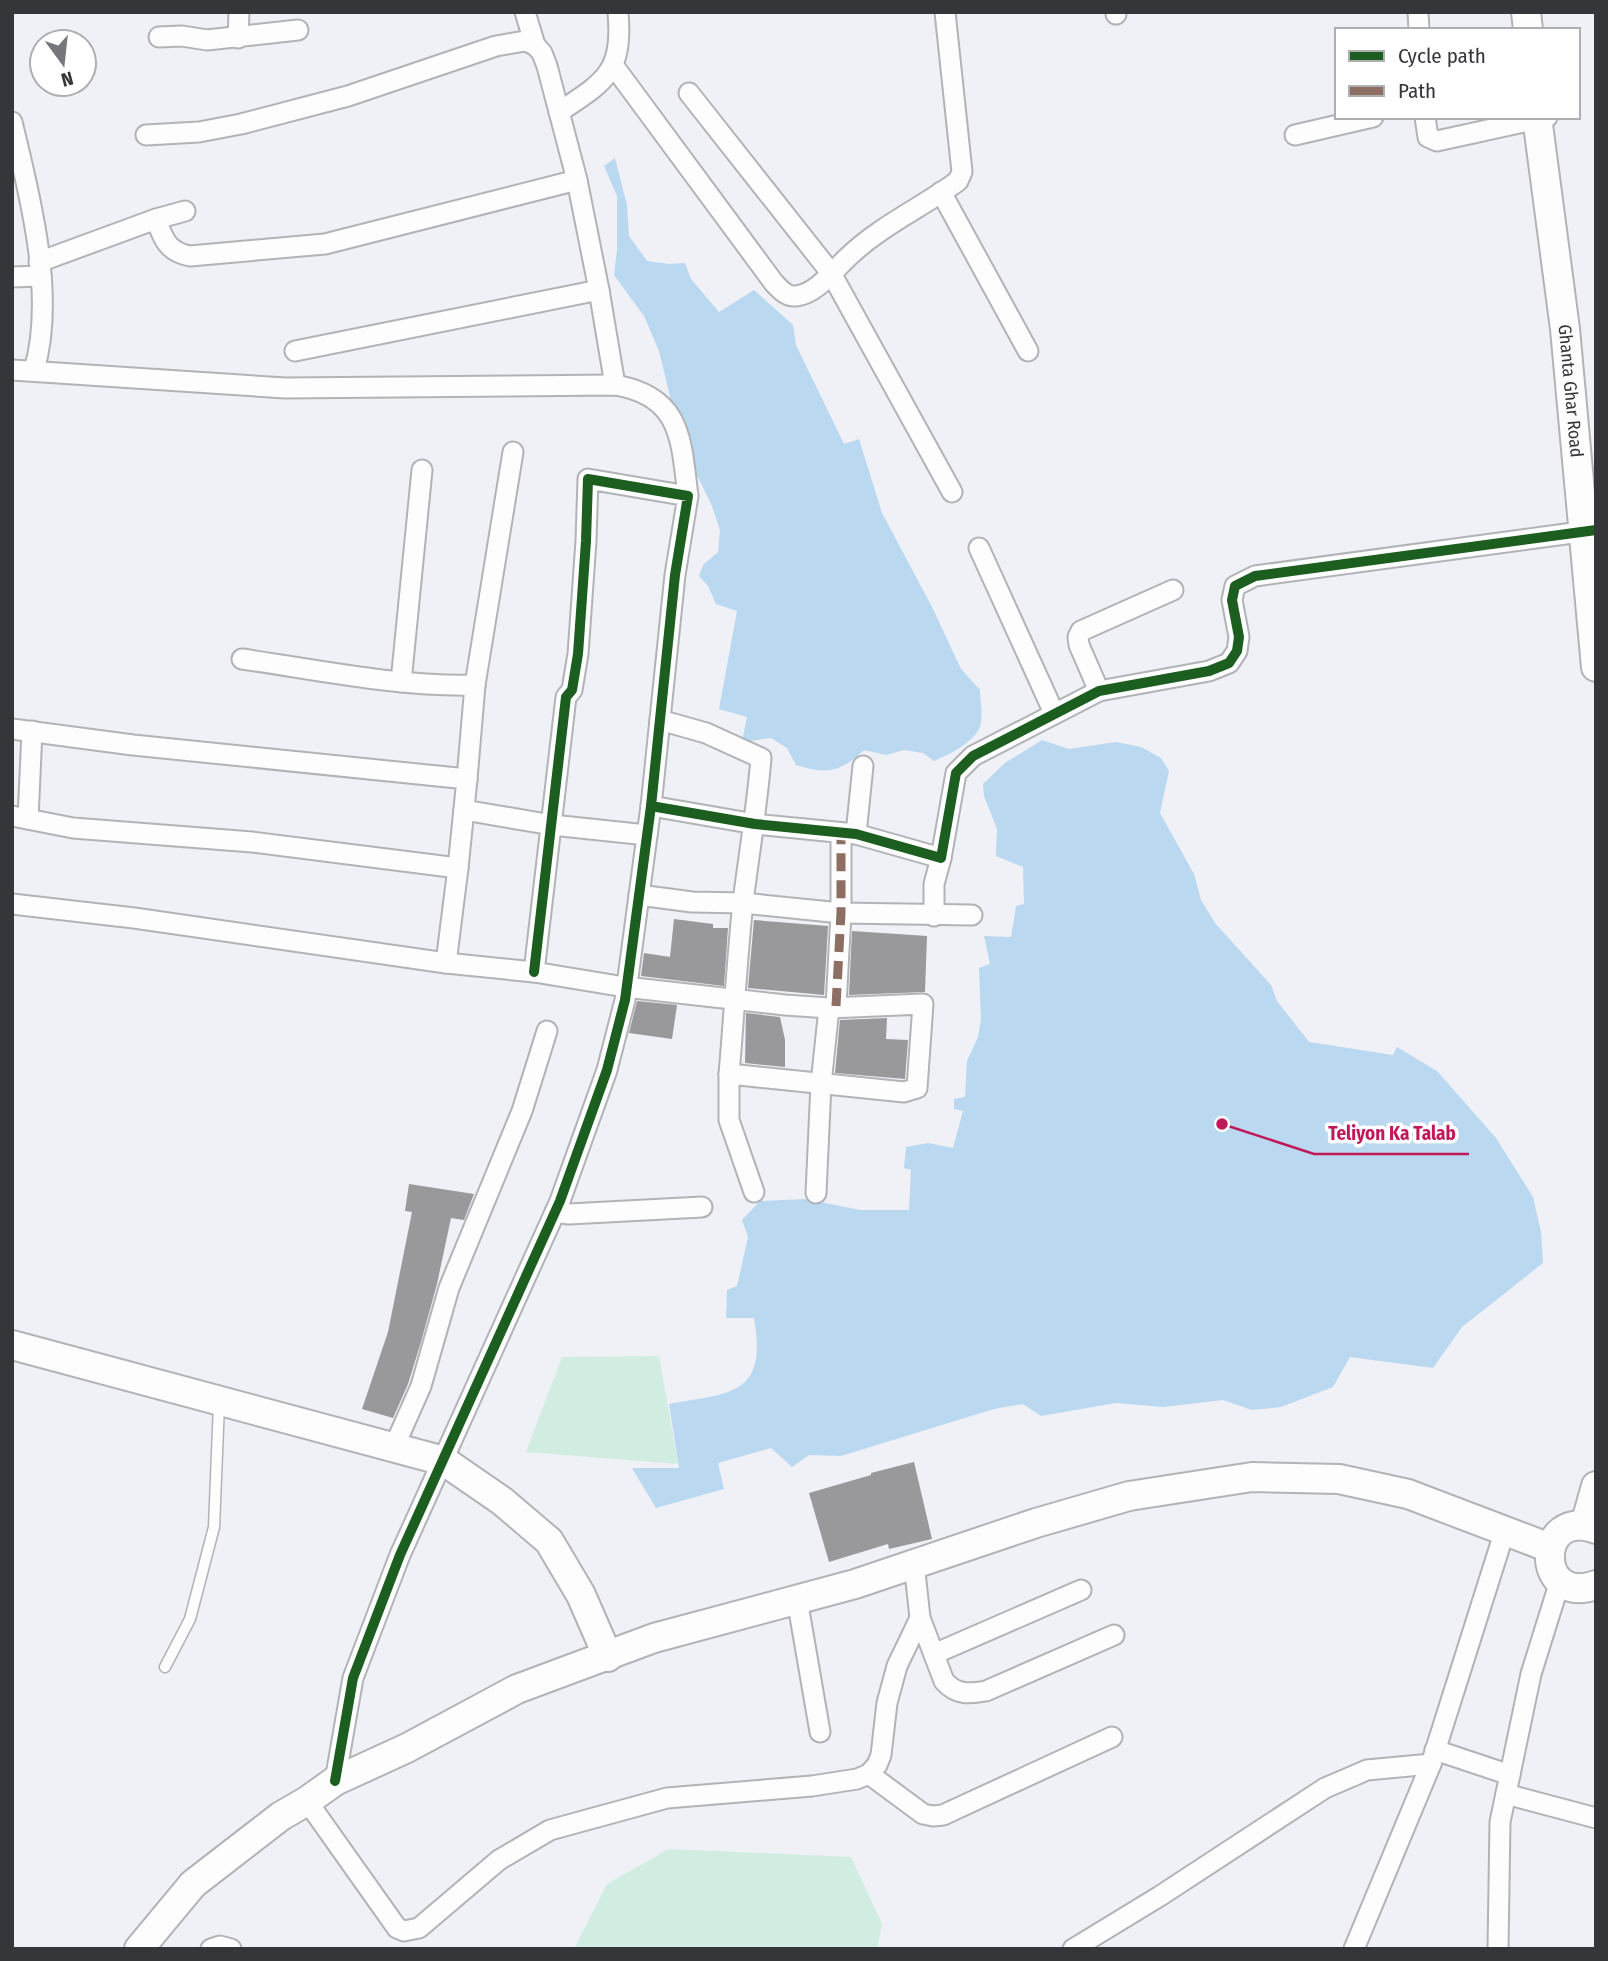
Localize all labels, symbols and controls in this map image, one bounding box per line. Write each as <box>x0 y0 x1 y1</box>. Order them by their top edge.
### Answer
north arrow <box>28 28 98 98</box>
legend <box>1335 28 1580 119</box>
text: Cycle path <box>1398 43 1486 69</box>
text: N <box>59 66 76 92</box>
text: Path <box>1398 78 1436 104</box>
street label: Ghanta Ghar Road <box>1554 323 1588 458</box>
callout: Teliyon Ka Talab <box>1314 1114 1469 1154</box>
text: Teliyon Ka Talab <box>1328 1122 1456 1145</box>

